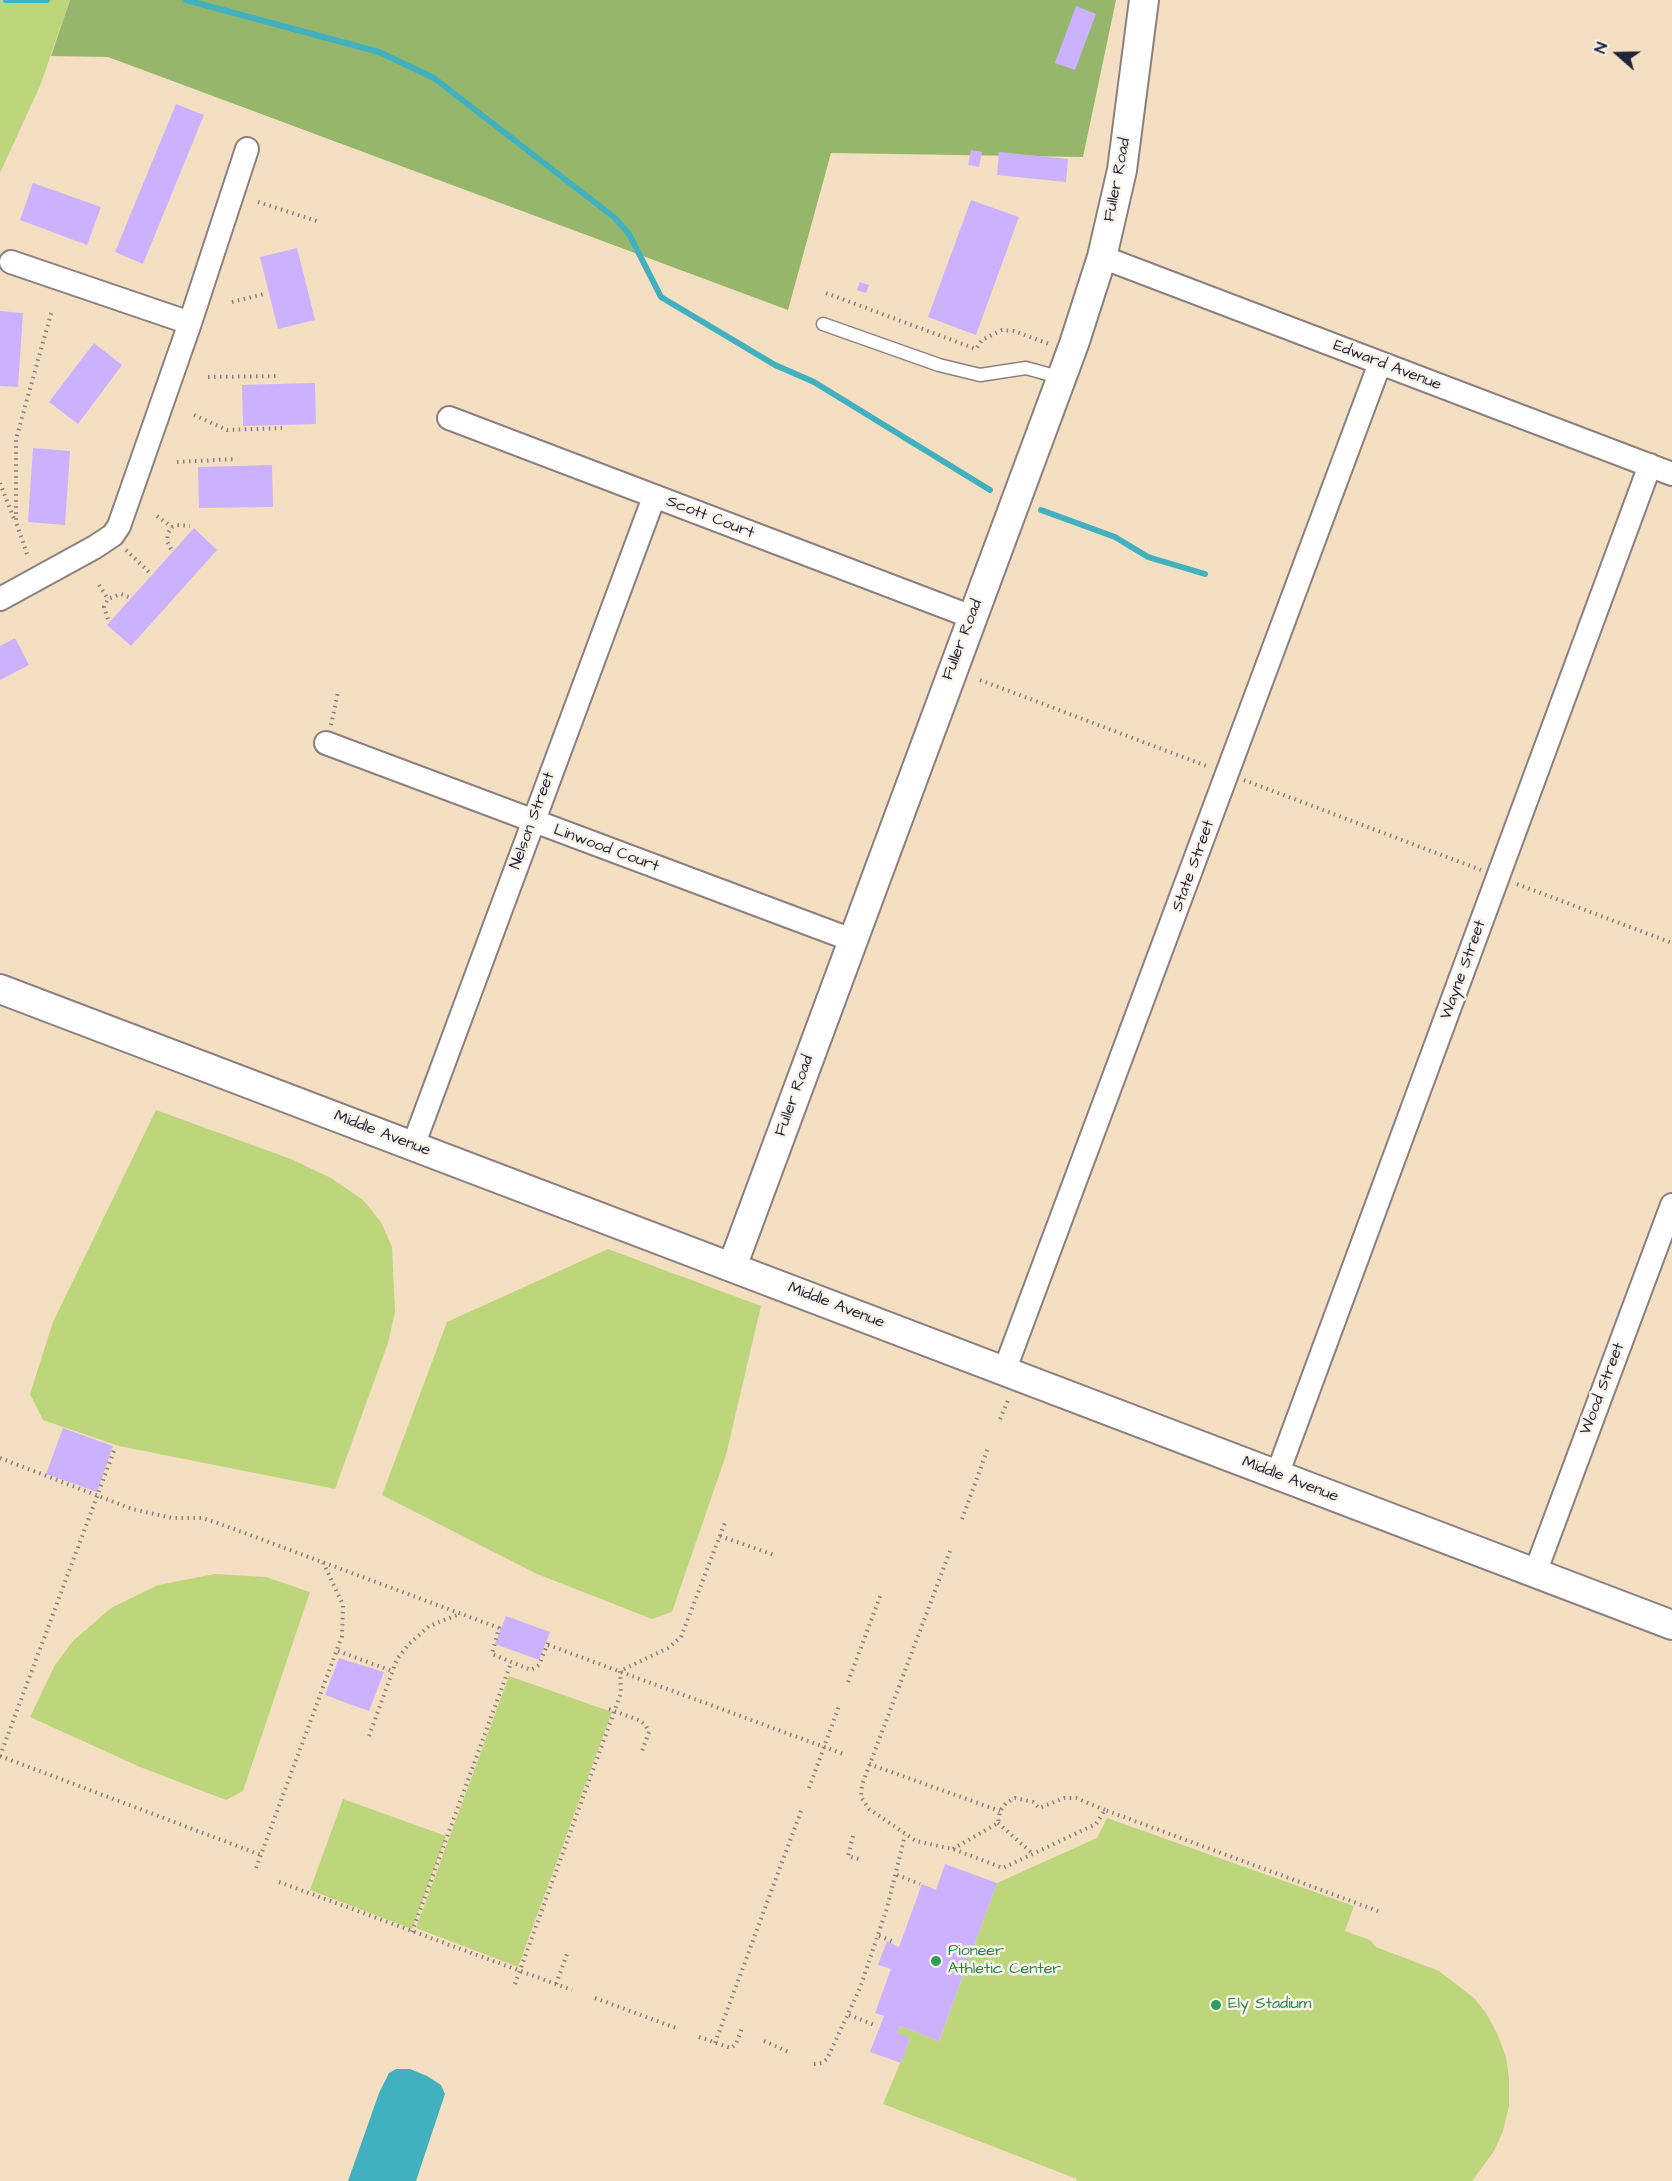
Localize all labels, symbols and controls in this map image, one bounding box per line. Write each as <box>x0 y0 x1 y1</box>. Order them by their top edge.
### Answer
north arrow <box>1588 24 1648 84</box>
text: N <box>1589 39 1613 56</box>
street label: Fuller Road <box>1100 137 1136 223</box>
street label: Edward Avenue <box>1330 337 1444 395</box>
street label: Scott Court <box>663 492 757 544</box>
street label: Fuller Road <box>939 597 987 683</box>
street label: Nelson Street <box>507 770 559 872</box>
street label: State Street <box>1169 818 1219 914</box>
street label: Linwood Court <box>551 821 661 877</box>
street label: Wayne Street <box>1437 918 1491 1022</box>
street label: Fuller Road <box>771 1053 819 1139</box>
street label: Middle Avenue <box>331 1107 433 1161</box>
street label: Middle Avenue <box>785 1279 887 1333</box>
street label: Wood Street <box>1577 1340 1629 1438</box>
street label: Middle Avenue <box>1239 1453 1341 1507</box>
place label: Pioneer Athletic Center <box>948 1942 1061 1980</box>
marker: Pioneer Athletic Center <box>929 1954 943 1968</box>
place label: Ely Stadium <box>1228 1995 1311 2015</box>
marker: Ely Stadium <box>1209 1998 1223 2012</box>

